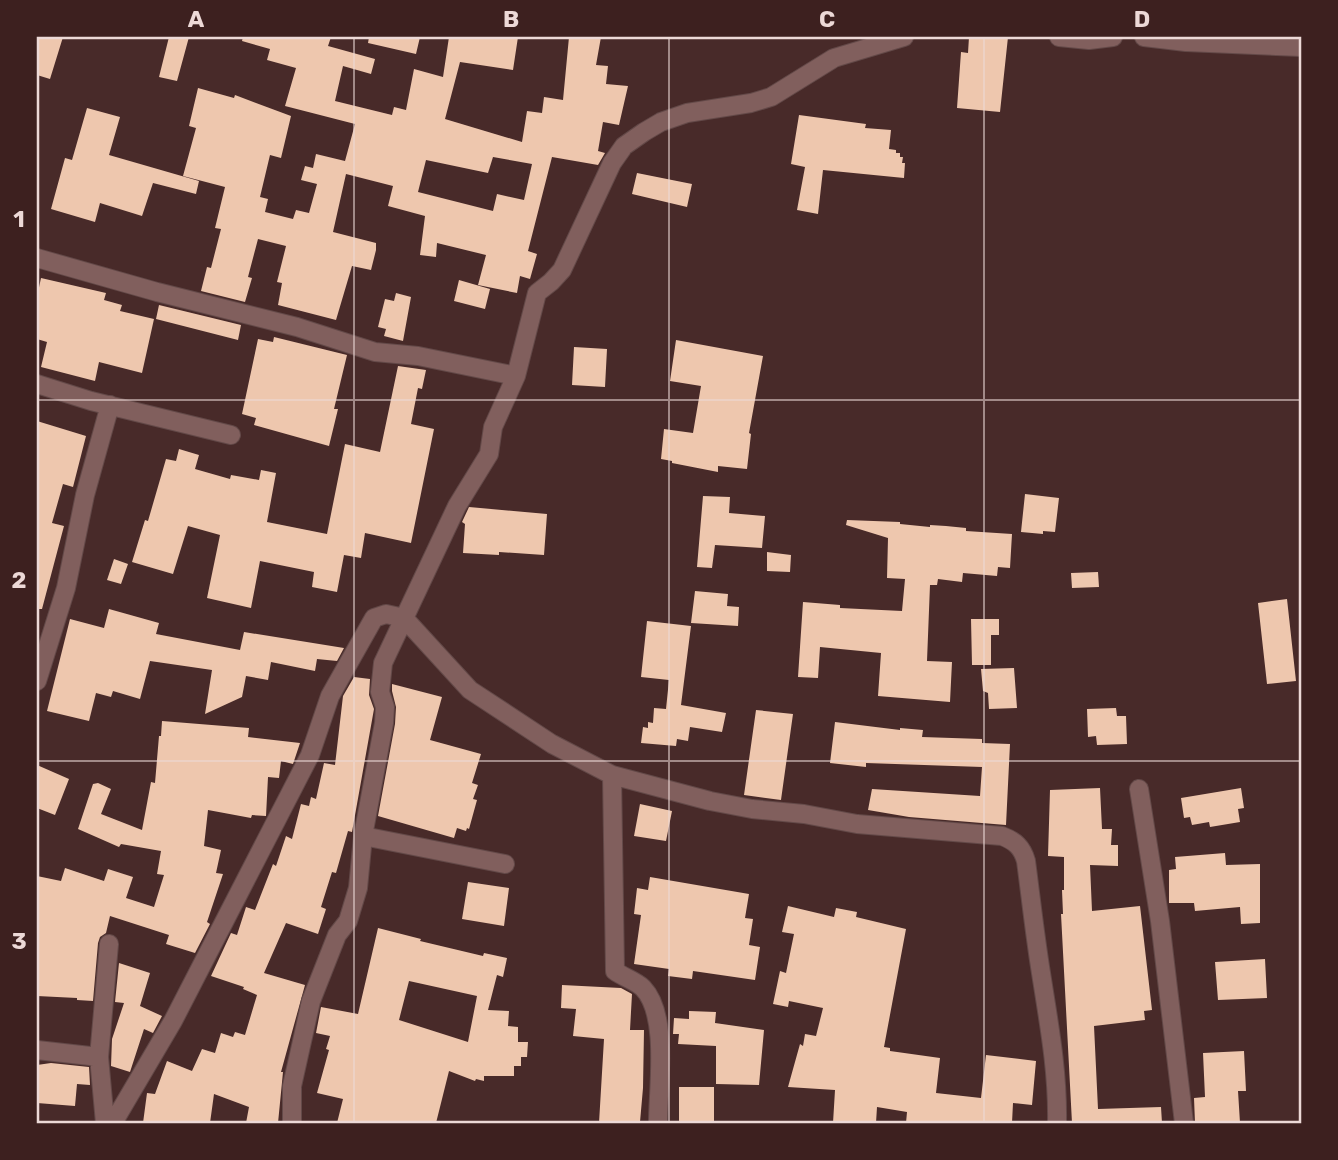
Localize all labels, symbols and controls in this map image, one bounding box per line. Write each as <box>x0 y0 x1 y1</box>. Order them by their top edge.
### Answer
text: A <box>188 5 205 33</box>
text: B <box>503 5 519 33</box>
text: C <box>819 5 835 33</box>
text: D <box>1134 5 1150 33</box>
text: 1 <box>13 205 25 233</box>
text: 2 <box>12 566 26 594</box>
text: 3 <box>11 927 27 955</box>

